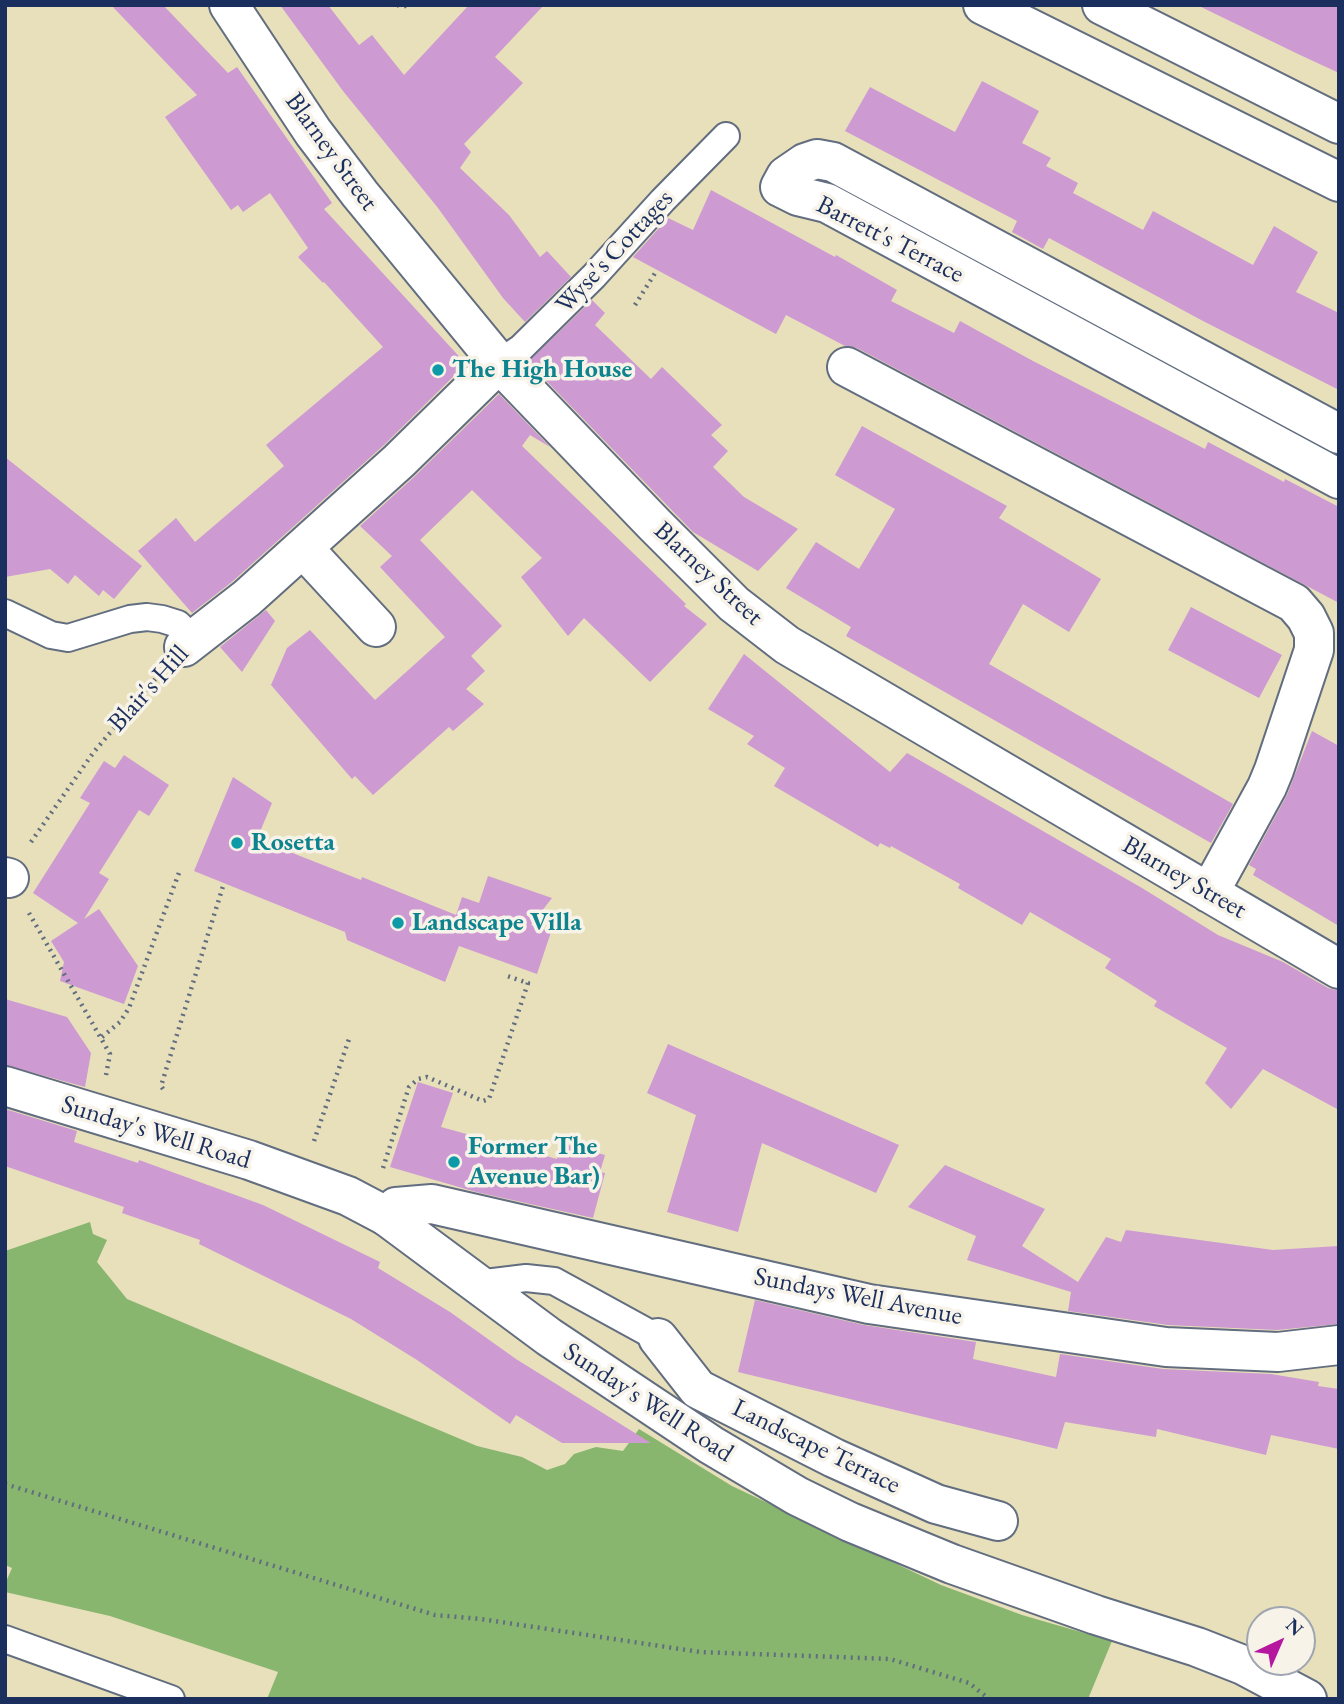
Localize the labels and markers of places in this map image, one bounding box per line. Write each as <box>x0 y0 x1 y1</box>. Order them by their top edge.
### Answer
place label: The High House <box>452 354 632 386</box>
marker: The High House <box>430 362 446 378</box>
place label: Rosetta <box>251 827 335 859</box>
marker: Rosetta <box>229 835 245 851</box>
place label: Landscape Villa <box>412 907 582 939</box>
marker: Landscape Villa <box>390 915 406 931</box>
place label: Former The Avenue Bar) <box>468 1131 600 1192</box>
marker: Former The Avenue Bar) <box>446 1154 462 1170</box>

